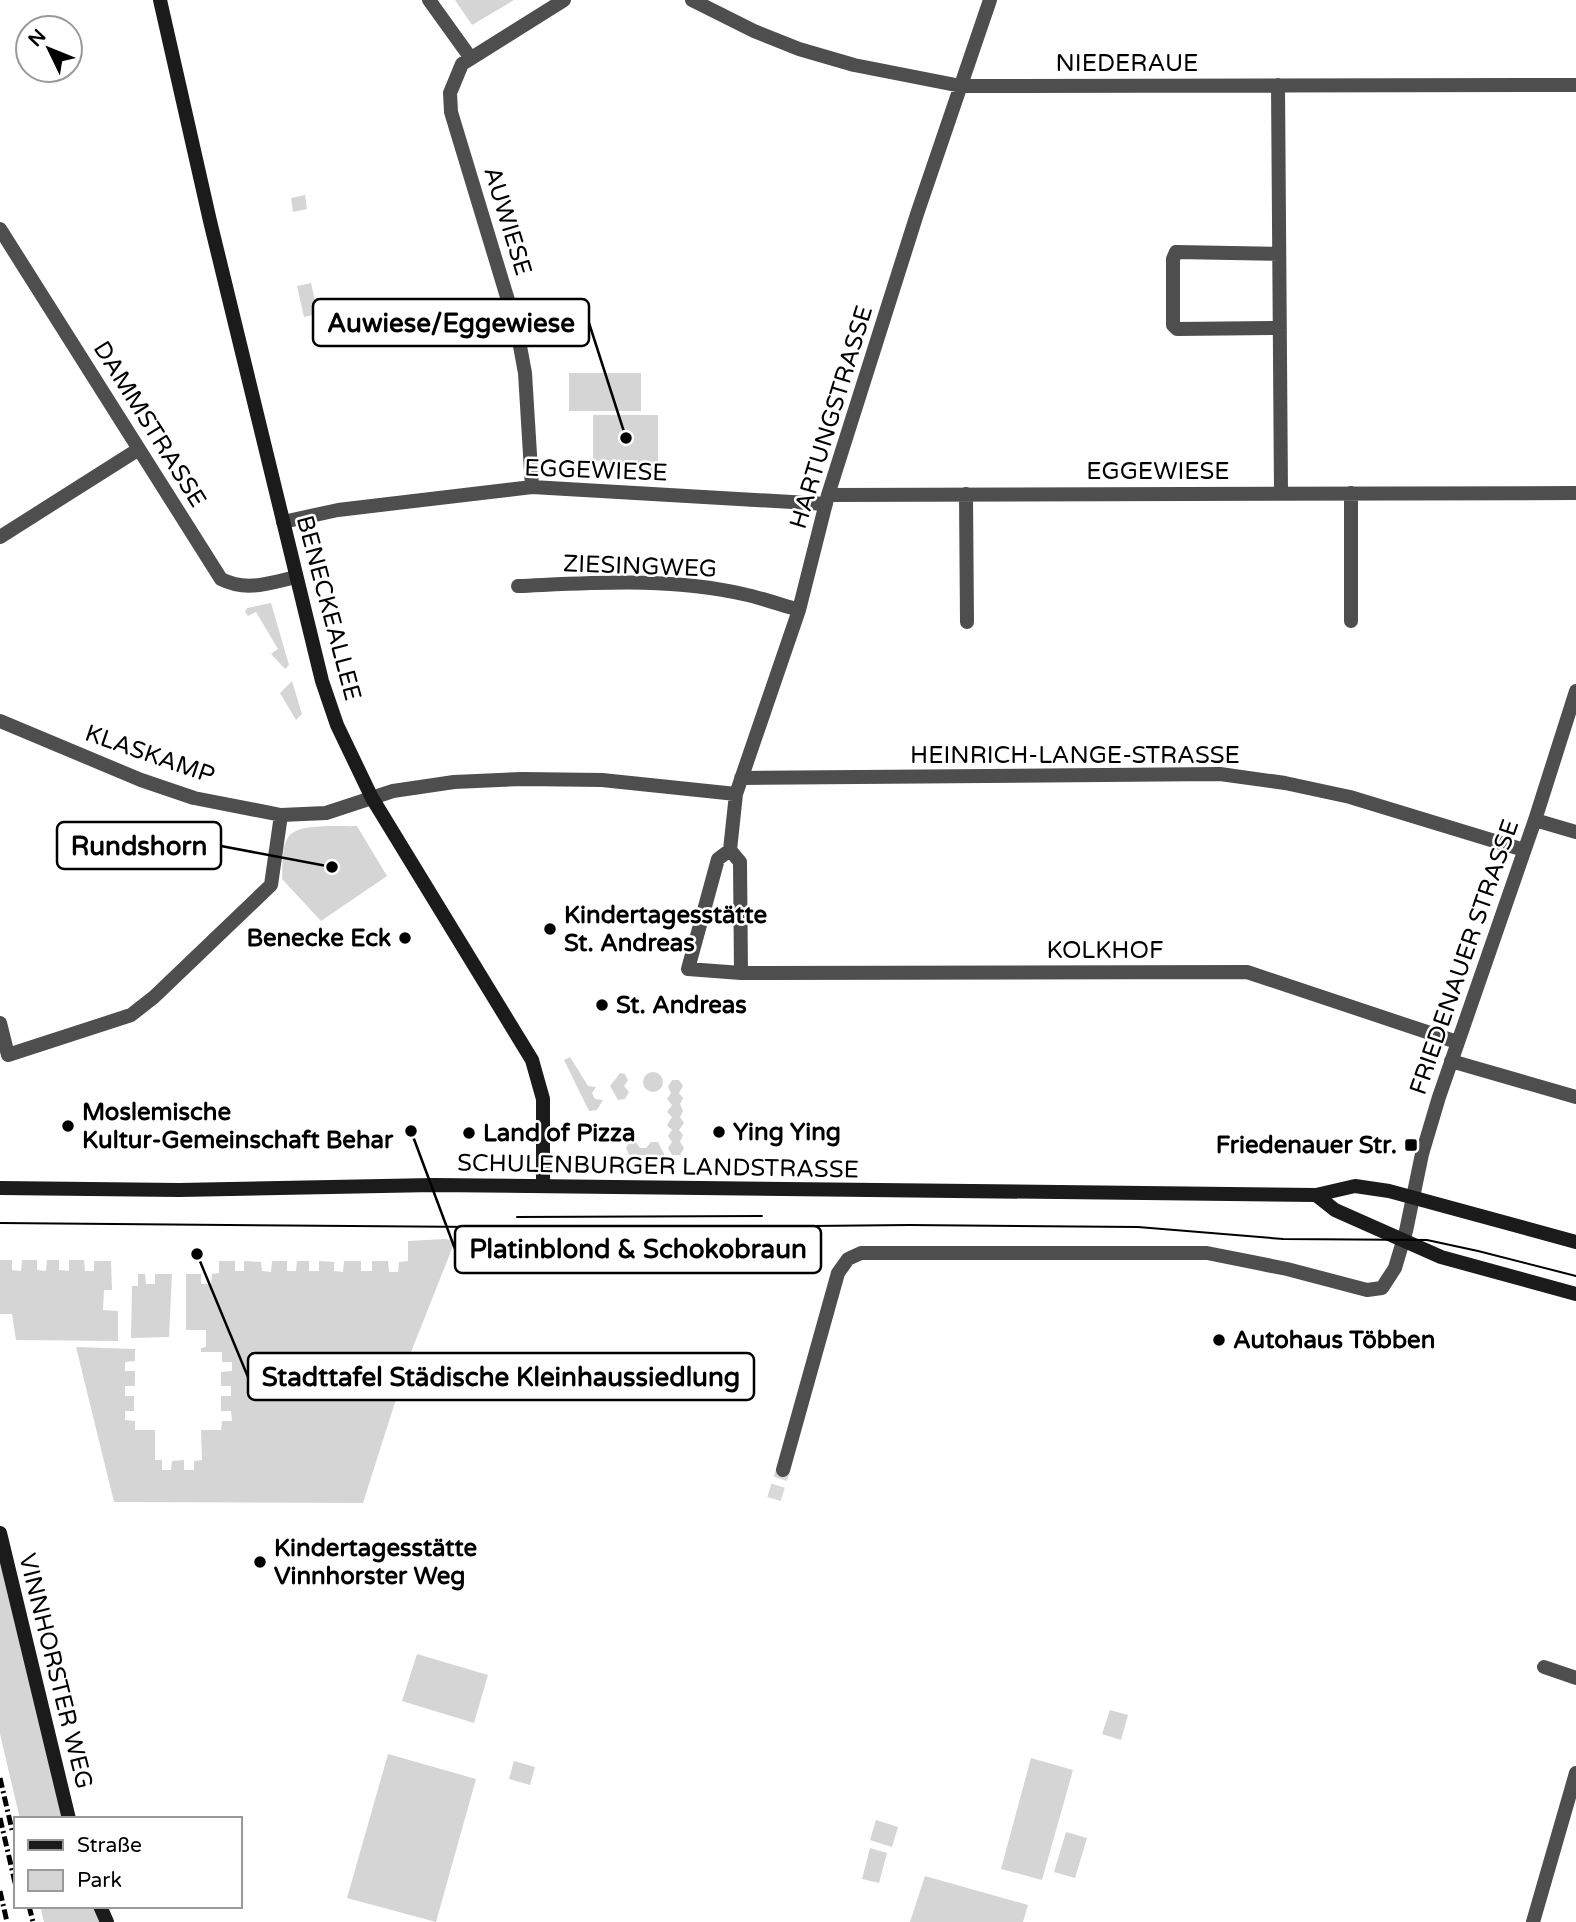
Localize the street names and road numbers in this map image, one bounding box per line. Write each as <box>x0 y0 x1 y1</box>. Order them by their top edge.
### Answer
street label: NIEDERAUE <box>1056 49 1198 78</box>
street label: AUWIESE <box>477 163 538 279</box>
street label: HARTUNGSTRASSE <box>784 302 879 532</box>
street label: DAMMSTRASSE <box>87 336 212 513</box>
street label: EGGEWIESE <box>524 454 668 487</box>
street label: EGGEWIESE <box>1086 457 1230 486</box>
street label: BENECKEALLEE <box>290 512 367 704</box>
street label: ZIESINGWEG <box>562 549 717 584</box>
street label: KLASKAMP <box>81 719 218 790</box>
street label: HEINRICH-LANGE-STRASSE <box>910 741 1240 770</box>
street label: FRIEDENAUER STRASSE <box>1404 816 1525 1099</box>
street label: KOLKHOF <box>1047 936 1163 965</box>
street label: SCHULENBURGER LANDSTRASSE <box>457 1148 859 1185</box>
street label: VINNHORSTER WEG <box>12 1550 99 1792</box>

